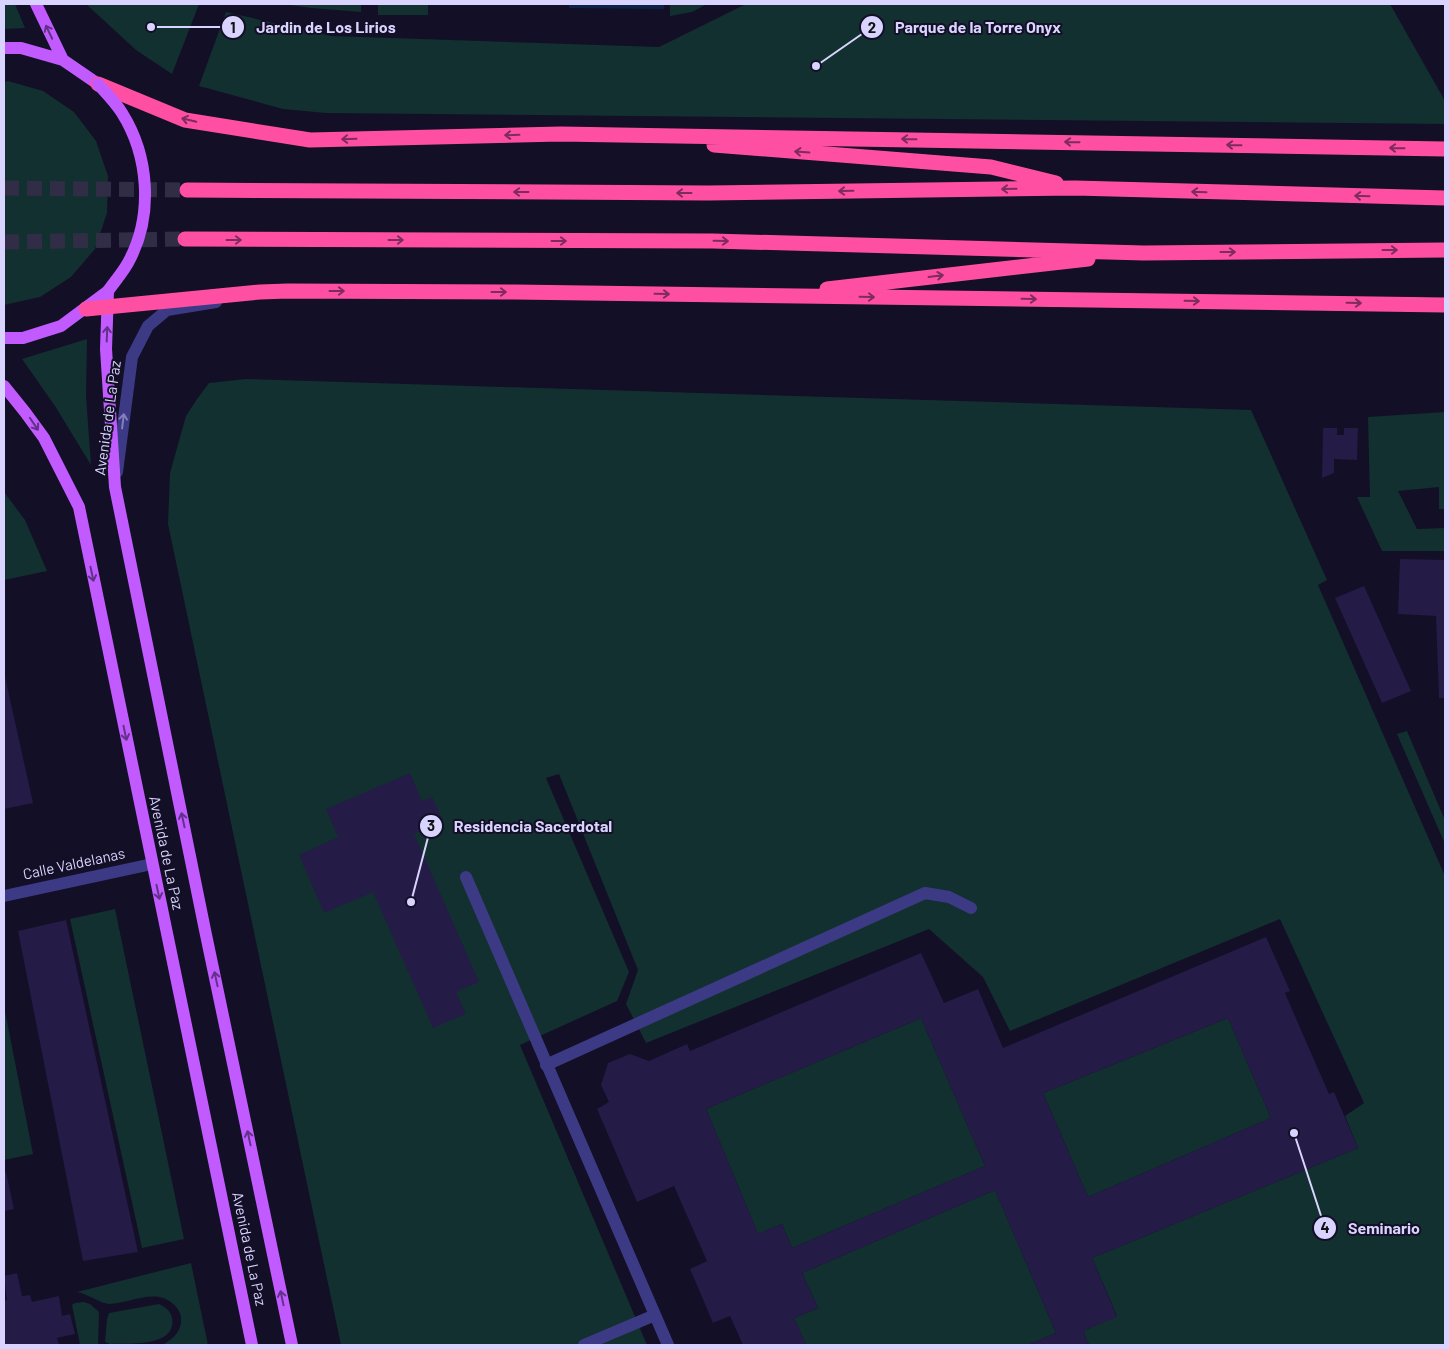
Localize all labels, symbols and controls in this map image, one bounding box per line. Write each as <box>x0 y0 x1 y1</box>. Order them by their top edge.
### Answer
callout: Jardin de Los Lirios <box>221 12 405 43</box>
callout: Parque de la Torre Onyx <box>860 12 1071 43</box>
text: Jardin de Los Lirios <box>256 17 396 36</box>
text: Parque de la Torre Onyx <box>895 17 1061 36</box>
text: 1 <box>230 18 236 36</box>
text: 2 <box>868 18 876 36</box>
one-way arrow <box>44 25 54 40</box>
one-way arrow <box>181 115 197 124</box>
one-way arrow <box>504 130 520 140</box>
one-way arrow <box>342 134 358 144</box>
one-way arrow <box>901 135 917 144</box>
one-way arrow <box>1064 137 1080 147</box>
one-way arrow <box>1226 140 1242 150</box>
one-way arrow <box>1389 143 1405 153</box>
one-way arrow <box>794 148 810 157</box>
one-way arrow <box>1001 184 1017 194</box>
one-way arrow <box>838 186 854 196</box>
one-way arrow <box>513 187 530 197</box>
one-way arrow <box>1191 187 1207 196</box>
one-way arrow <box>676 188 692 198</box>
one-way arrow <box>1354 191 1370 201</box>
one-way arrow <box>225 235 241 244</box>
one-way arrow <box>388 235 404 245</box>
one-way arrow <box>550 236 566 245</box>
one-way arrow <box>712 236 729 246</box>
one-way arrow <box>1382 246 1398 255</box>
one-way arrow <box>1219 247 1235 257</box>
one-way arrow <box>928 271 944 281</box>
one-way arrow <box>328 286 344 296</box>
one-way arrow <box>490 287 507 297</box>
one-way arrow <box>653 289 669 299</box>
one-way arrow <box>858 292 875 302</box>
one-way arrow <box>1021 294 1037 304</box>
one-way arrow <box>1184 296 1200 306</box>
one-way arrow <box>1346 298 1362 308</box>
one-way arrow <box>102 326 112 342</box>
street label: Avenida de La Paz <box>90 359 124 476</box>
one-way arrow <box>118 414 128 430</box>
one-way arrow <box>29 417 39 431</box>
one-way arrow <box>88 565 98 581</box>
one-way arrow <box>121 725 130 741</box>
street label: Avenida de La Paz <box>146 794 188 912</box>
callout: Residencia Sacerdotal <box>419 811 622 842</box>
one-way arrow <box>178 813 187 829</box>
text: 3 <box>427 816 435 834</box>
text: Residencia Sacerdotal <box>454 816 612 835</box>
street label: Calle Valdelanas <box>21 843 127 883</box>
one-way arrow <box>154 884 163 900</box>
one-way arrow <box>211 972 220 988</box>
one-way arrow <box>244 1131 253 1147</box>
street label: Avenida de La Paz <box>229 1190 271 1308</box>
callout: Seminario <box>1313 1213 1430 1244</box>
text: 4 <box>1320 1218 1330 1236</box>
text: Seminario <box>1348 1218 1420 1237</box>
one-way arrow <box>277 1290 287 1306</box>

